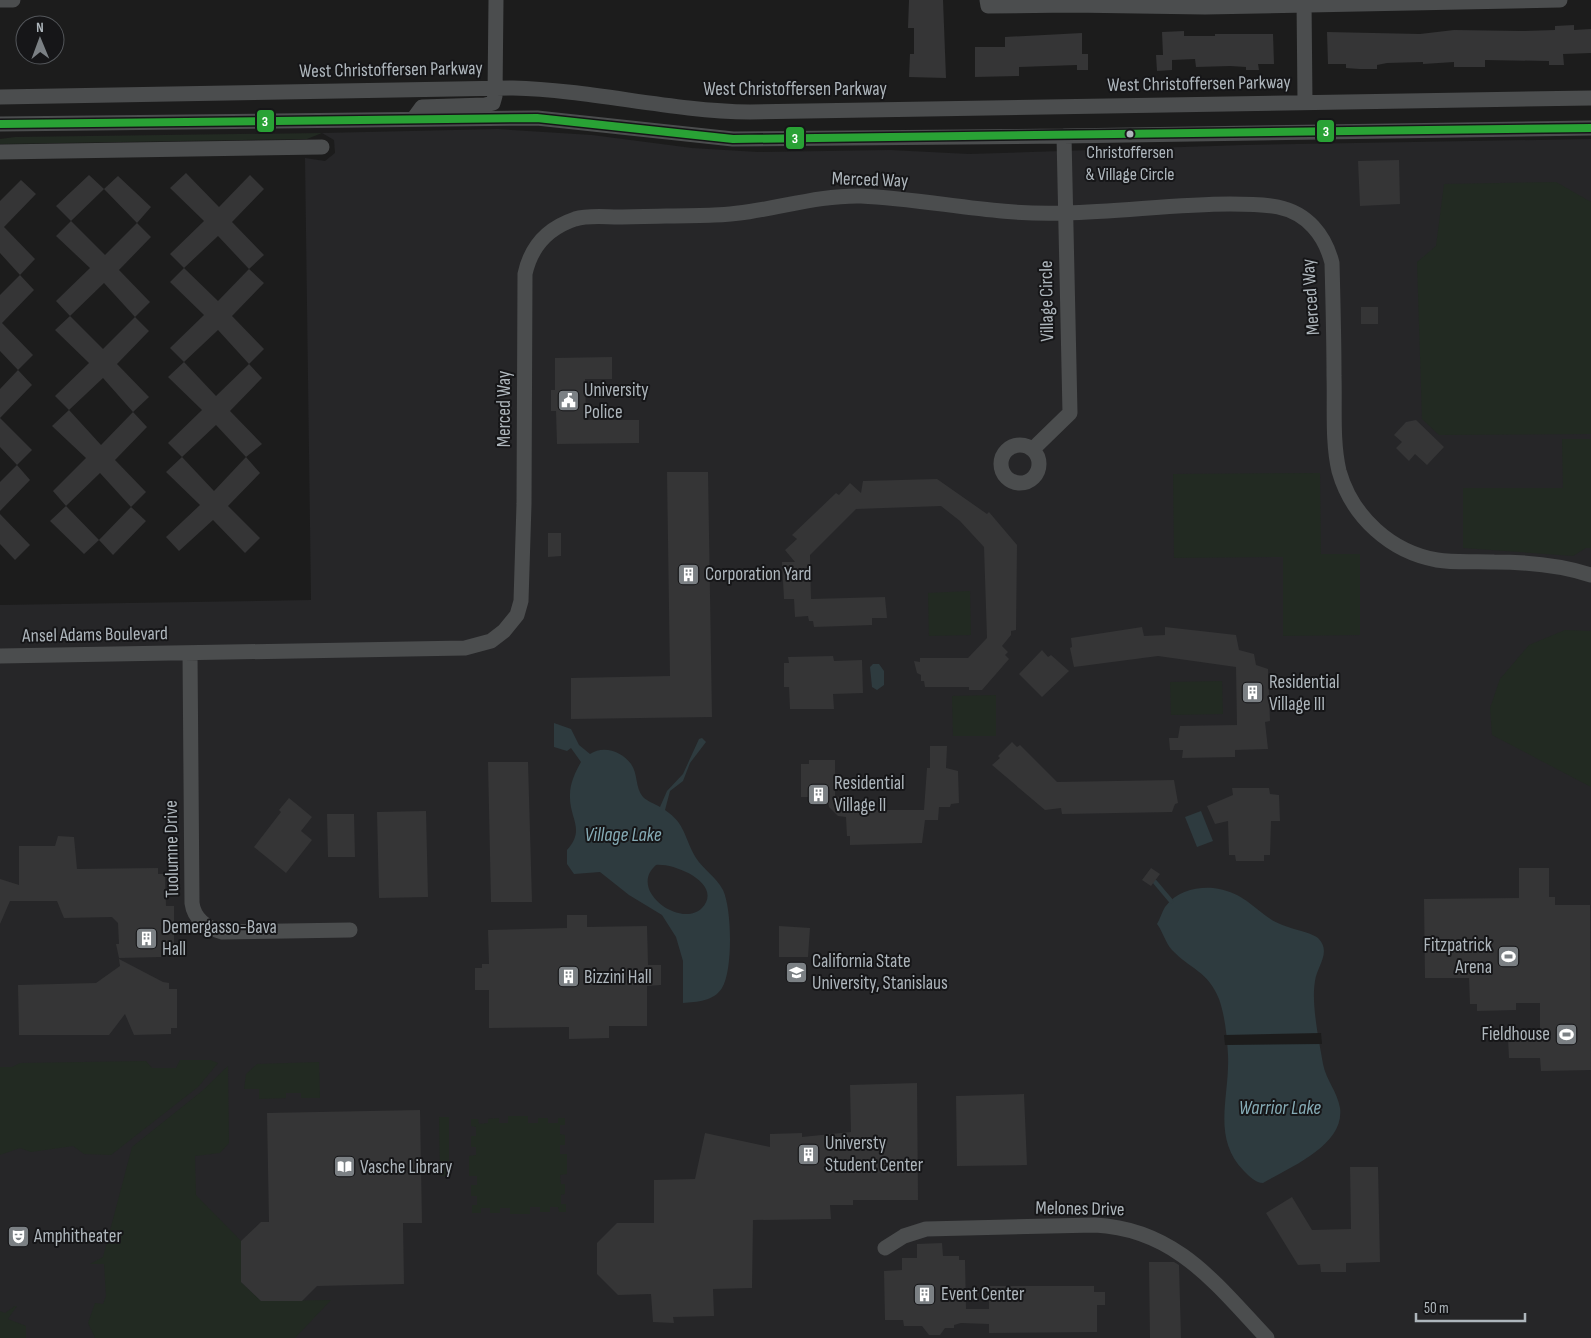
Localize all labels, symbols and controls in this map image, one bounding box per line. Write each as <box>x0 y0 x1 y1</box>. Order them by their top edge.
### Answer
north arrow <box>15 15 65 65</box>
text: N <box>36 19 44 36</box>
street label: West Christoffersen Parkway <box>299 57 484 83</box>
street label: West Christoffersen Parkway <box>1107 71 1292 97</box>
street label: West Christoffersen Parkway <box>703 78 887 101</box>
line badge: 3 <box>256 109 275 133</box>
text: 3 <box>262 113 268 130</box>
line badge: 3 <box>1316 119 1335 143</box>
text: 3 <box>1323 123 1329 140</box>
line badge: 3 <box>785 126 805 150</box>
marker: Christoffersen & Village Circle <box>1125 129 1135 139</box>
text: 3 <box>792 130 798 147</box>
place label: Christoffersen & Village Circle <box>1086 142 1174 185</box>
street label: Merced Way <box>831 167 909 193</box>
street label: Merced Way <box>1297 257 1325 336</box>
street label: Village Circle <box>1035 260 1059 342</box>
street label: Merced Way <box>493 370 516 447</box>
place label: University Police <box>584 379 649 424</box>
public building icon: University Police <box>556 389 580 413</box>
building icon: Corporation Yard <box>677 562 701 586</box>
place label: Corporation Yard <box>705 563 811 586</box>
street label: Ansel Adams Boulevard <box>21 622 168 648</box>
place label: Residential Village III <box>1269 671 1340 716</box>
building icon: Residential Village III <box>1241 681 1265 705</box>
place label: Residential Village II <box>834 772 905 817</box>
building icon: Residential Village II <box>806 782 830 806</box>
street label: Tuolumne Drive <box>160 800 184 898</box>
water label: Village Lake <box>585 823 662 847</box>
place label: Demergasso-Bava Hall <box>162 916 277 961</box>
building icon: Demergasso-Bava Hall <box>134 926 158 950</box>
place label: Fitzpatrick Arena <box>1423 934 1493 979</box>
sports icon: Fitzpatrick Arena <box>1496 944 1520 968</box>
place label: California State University, Stanislaus <box>812 950 948 995</box>
school or university icon: California State University, Stanislaus <box>784 960 808 984</box>
building icon: Bizzini Hall <box>556 965 580 989</box>
place label: Bizzini Hall <box>584 966 652 989</box>
sports icon: Fieldhouse <box>1554 1022 1578 1046</box>
place label: Fieldhouse <box>1481 1023 1550 1046</box>
water label: Warrior Lake <box>1239 1096 1321 1120</box>
place label: Universty Student Center <box>825 1132 924 1177</box>
building icon: Universty Student Center <box>797 1142 821 1166</box>
library icon: Vasche Library <box>332 1155 356 1179</box>
place label: Vasche Library <box>360 1156 453 1179</box>
street label: Melones Drive <box>1035 1197 1125 1221</box>
theatre icon: Amphitheater <box>6 1224 30 1248</box>
place label: Amphitheater <box>33 1225 122 1248</box>
building icon: Event Center <box>913 1282 937 1306</box>
place label: Event Center <box>941 1283 1025 1306</box>
scale bar <box>1416 1290 1525 1322</box>
text: 50 m <box>1424 1299 1449 1318</box>

